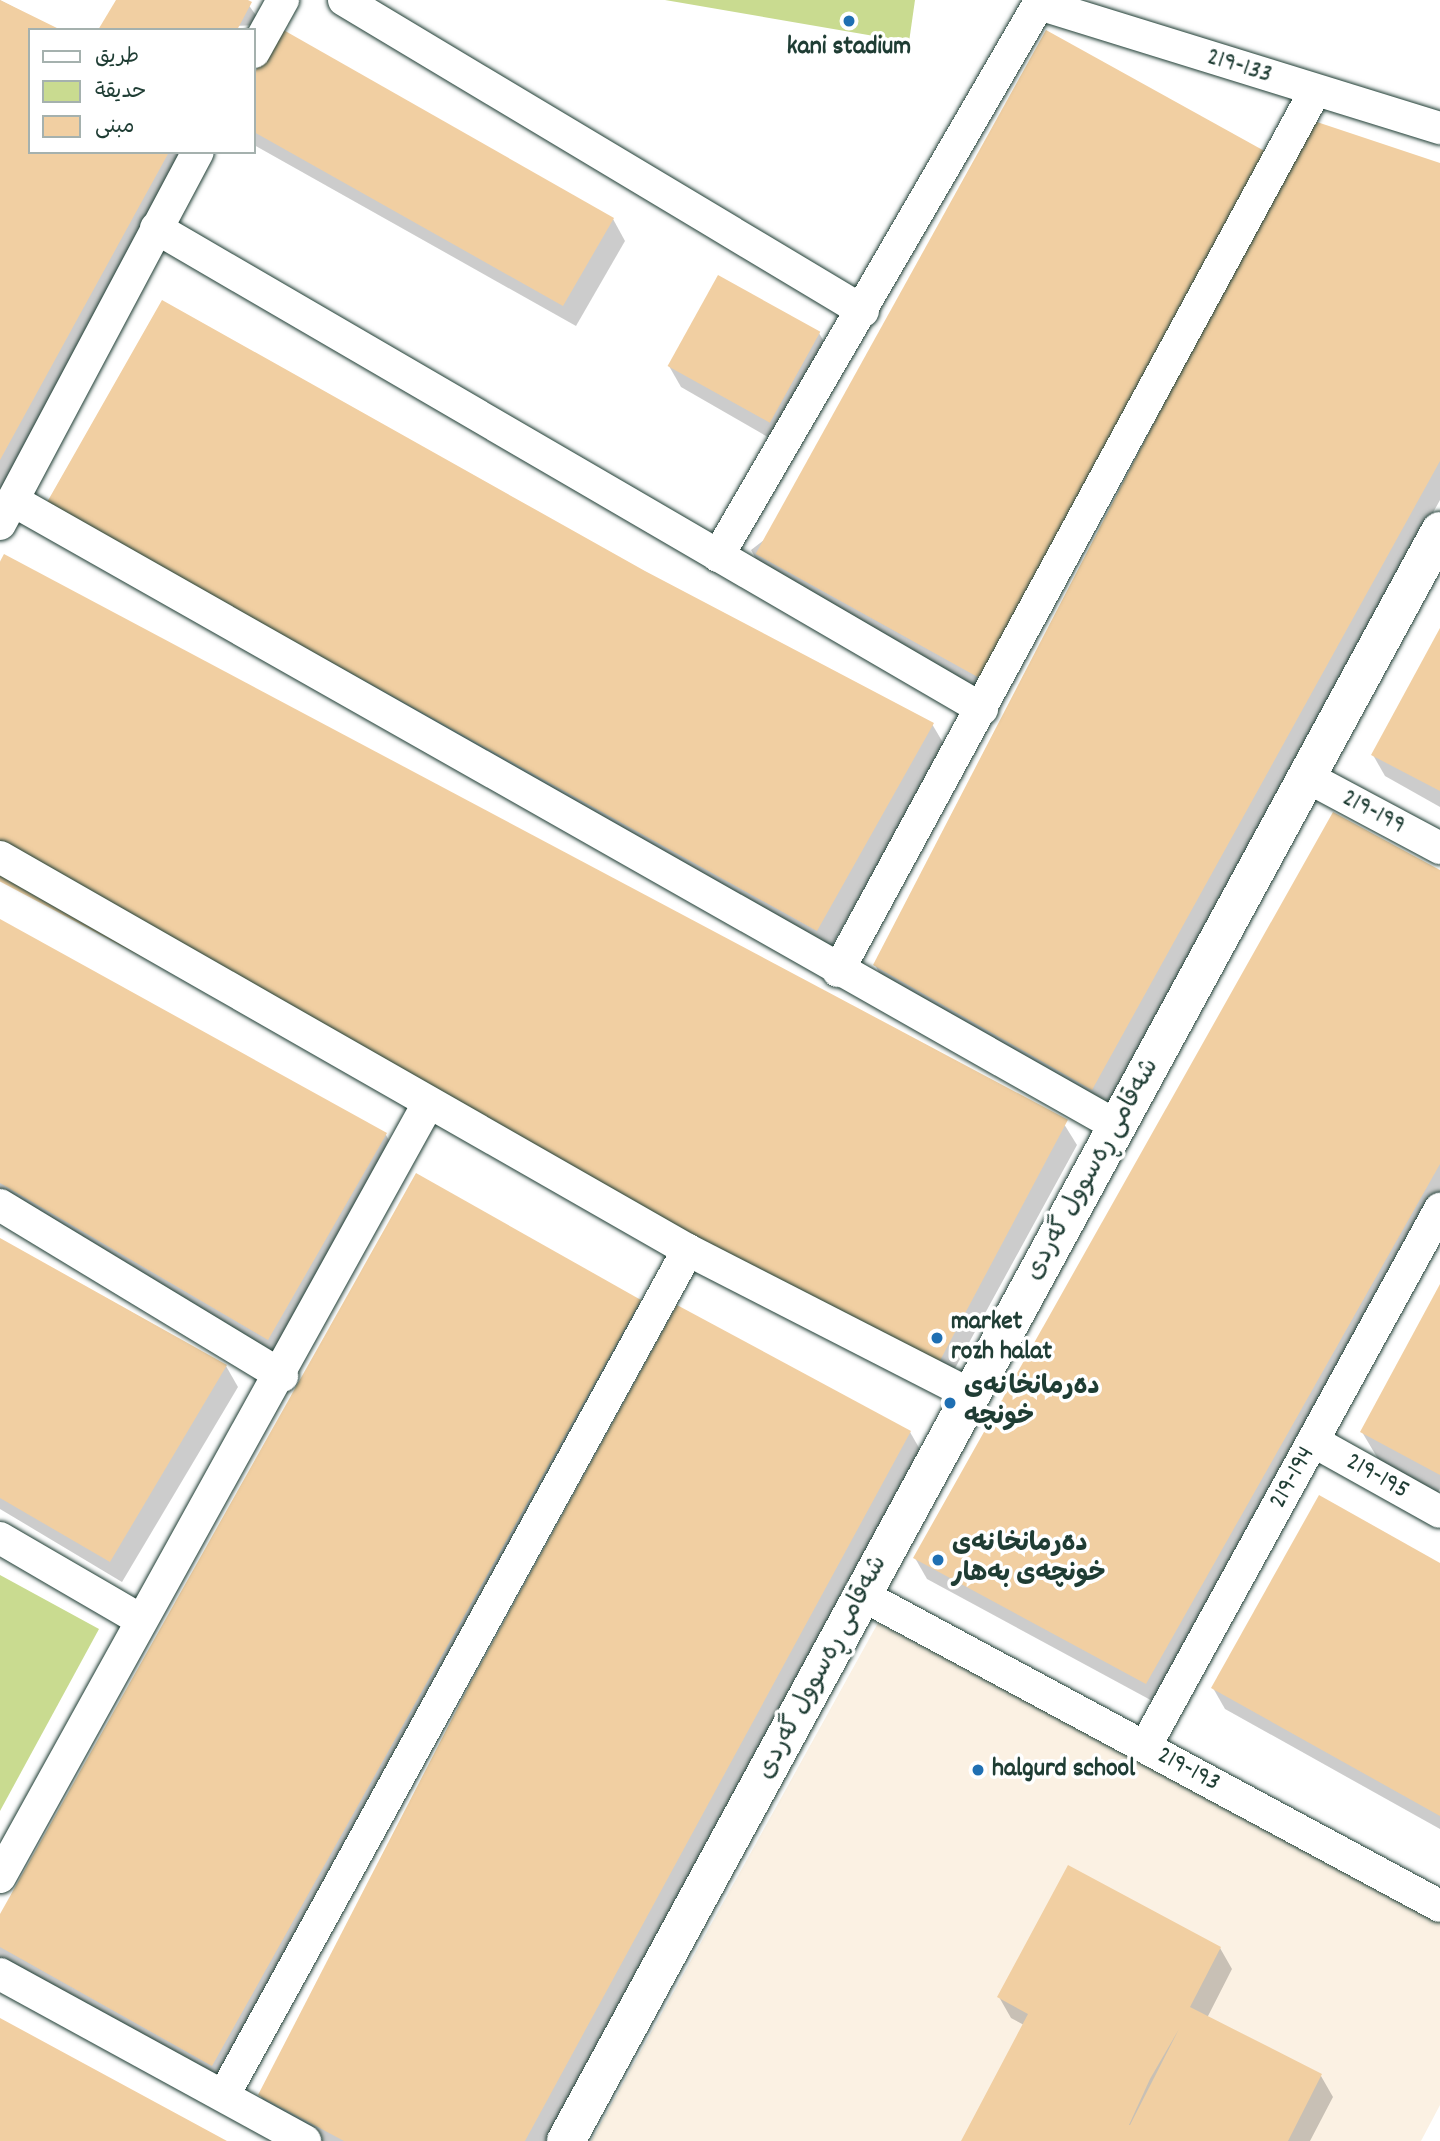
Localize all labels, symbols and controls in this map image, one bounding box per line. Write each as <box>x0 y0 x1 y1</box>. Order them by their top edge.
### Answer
marker: kani stadium <box>841 13 857 29</box>
legend <box>28 28 256 154</box>
place label: kani stadium <box>787 32 911 64</box>
street label: 219-133 <box>1203 42 1275 92</box>
text: طريق <box>95 43 139 73</box>
text: حديقة <box>95 78 146 108</box>
text: مبنى <box>95 113 134 143</box>
street label: 219-199 <box>1336 783 1410 843</box>
street label: شەقامی ڕەسوول گەردی <box>1019 1054 1167 1286</box>
place label: market rozh halat <box>951 1307 1052 1368</box>
marker: market rozh halat <box>929 1330 945 1346</box>
place label: دەرمانخانەی خونچە <box>964 1372 1099 1434</box>
marker: دەرمانخانەی خونچە <box>942 1395 958 1411</box>
street label: 219-194 <box>1263 1441 1323 1515</box>
street label: 219-195 <box>1340 1447 1414 1507</box>
place label: دەرمانخانەی خونچەی بەهار <box>952 1529 1106 1590</box>
street label: شەقامی ڕەسوول گەردی <box>751 1551 895 1785</box>
marker: دەرمانخانەی خونچەی بەهار <box>930 1552 946 1568</box>
street label: 219-193 <box>1151 1740 1225 1800</box>
place label: halgurd school <box>992 1754 1135 1786</box>
marker: halgurd school <box>970 1762 986 1778</box>

